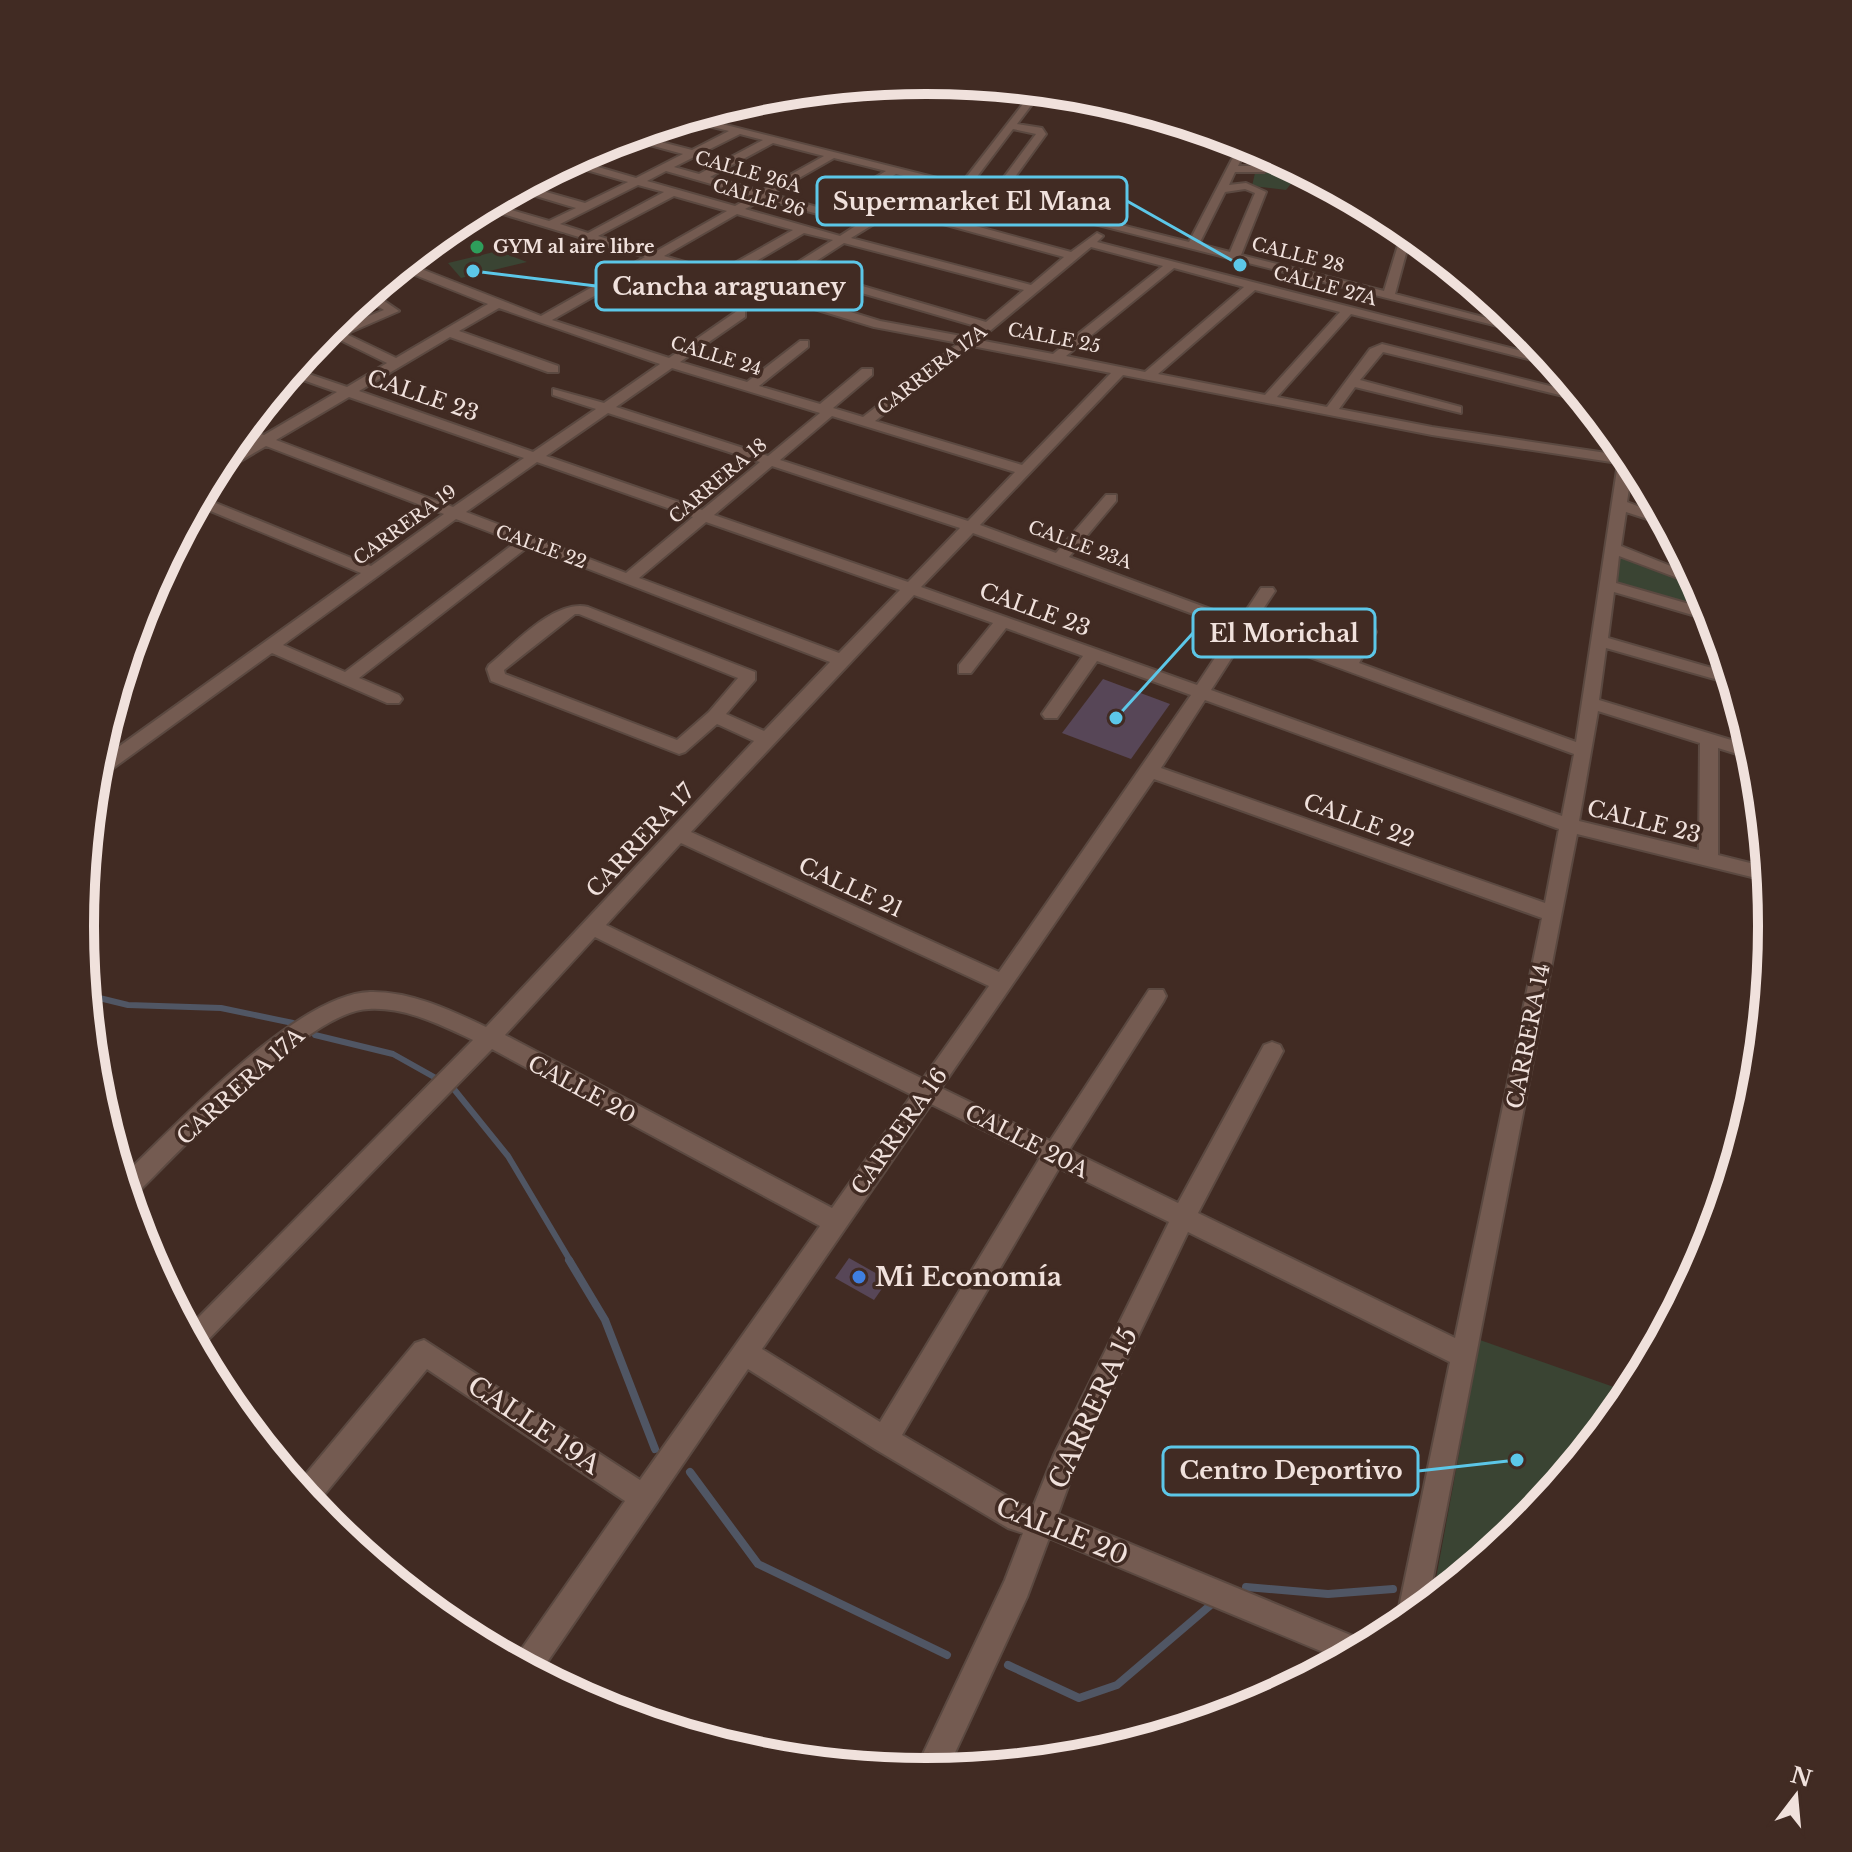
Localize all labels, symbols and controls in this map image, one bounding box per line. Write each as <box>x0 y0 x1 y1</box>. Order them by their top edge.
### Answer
street label: CALLE 26A <box>692 147 804 197</box>
street label: CALLE 26 <box>710 174 808 222</box>
callout: Supermarket El Mana <box>817 177 1127 225</box>
text: Supermarket El Mana <box>833 187 1111 216</box>
street label: CALLE 28 <box>1249 233 1347 277</box>
place label: GYM al aire libre <box>493 236 655 258</box>
marker: GYM al aire libre <box>468 238 486 256</box>
callout: Cancha araguaney <box>596 262 862 310</box>
street label: CALLE 27A <box>1271 262 1380 311</box>
text: Cancha araguaney <box>612 272 846 301</box>
street label: CALLE 25 <box>1006 318 1102 358</box>
street label: CARRERA 17A <box>873 320 992 419</box>
street label: CALLE 24 <box>668 332 764 380</box>
street label: CALLE 23 <box>364 364 482 427</box>
street label: CARRERA 18 <box>664 434 772 528</box>
street label: CARRERA 19 <box>349 480 461 570</box>
street label: CALLE 23A <box>1025 516 1136 574</box>
street label: CALLE 22 <box>493 520 589 574</box>
street label: CALLE 23 <box>976 577 1094 642</box>
callout: El Morichal <box>1193 609 1375 657</box>
text: El Morichal <box>1209 619 1359 648</box>
street label: CARRERA 17 <box>581 777 701 903</box>
street label: CALLE 22 <box>1300 788 1418 853</box>
street label: CALLE 23 <box>1584 794 1703 849</box>
street label: CALLE 21 <box>794 851 907 923</box>
street label: CARRERA 14 <box>1501 961 1556 1111</box>
street label: CARRERA 17A <box>171 1021 310 1151</box>
street label: CALLE 20 <box>523 1050 640 1129</box>
street label: CARRERA 16 <box>846 1063 953 1200</box>
street label: CALLE 20A <box>961 1099 1094 1185</box>
place label: Mi Economía <box>875 1261 1062 1293</box>
marker: Mi Economía <box>850 1268 868 1286</box>
street label: CARRERA 15 <box>1042 1322 1144 1494</box>
street label: CALLE 19A <box>462 1369 607 1482</box>
callout: Centro Deportivo <box>1163 1447 1418 1495</box>
text: Centro Deportivo <box>1180 1456 1402 1485</box>
street label: CALLE 20 <box>991 1490 1133 1572</box>
north arrow <box>1756 1756 1836 1836</box>
text: N <box>1788 1761 1815 1793</box>

